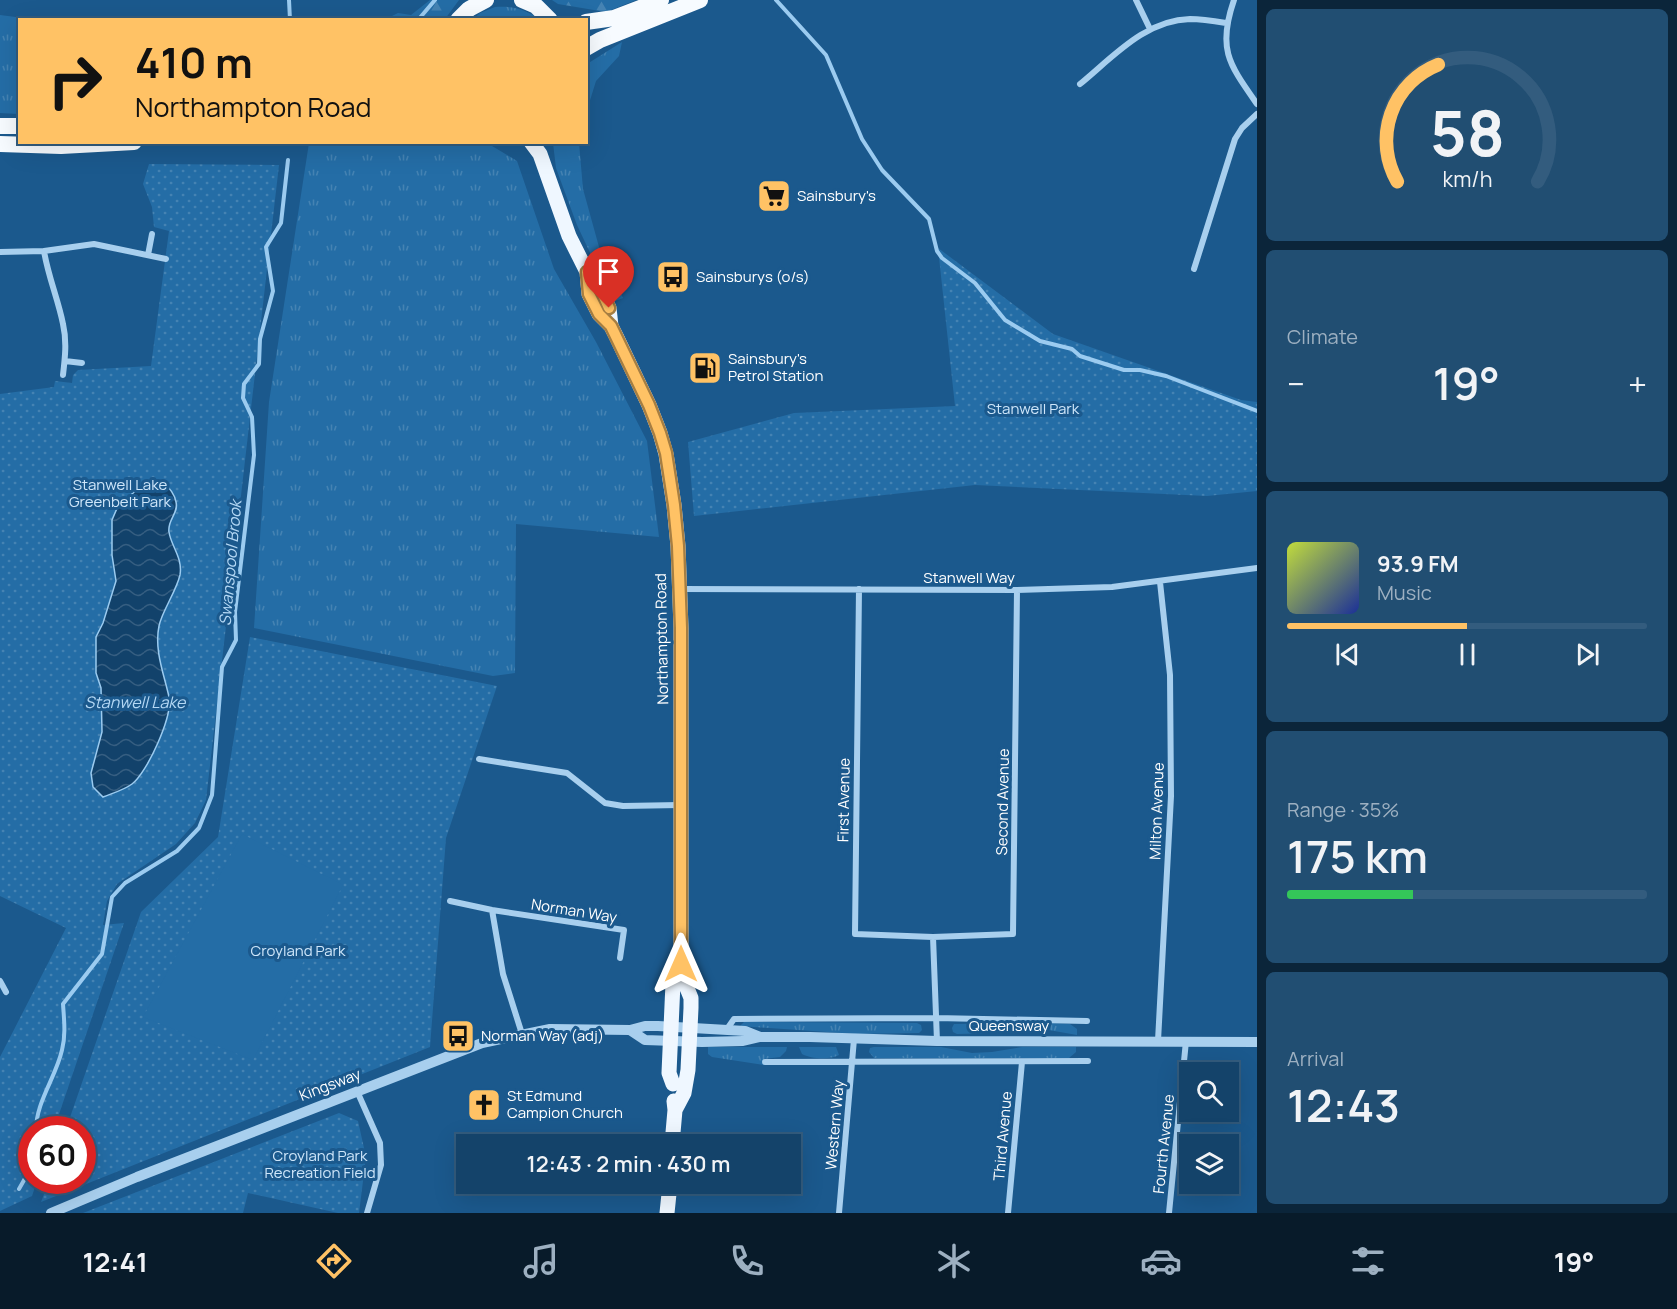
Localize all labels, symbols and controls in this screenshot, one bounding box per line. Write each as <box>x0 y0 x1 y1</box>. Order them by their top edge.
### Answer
text: 410 m <box>135 33 253 91</box>
icon: right <box>36 42 114 120</box>
text: Northampton Road <box>135 88 372 125</box>
text: 58 <box>1430 89 1504 175</box>
text: km/h <box>1442 164 1492 193</box>
supermarket icon: Sainsbury's <box>756 178 792 214</box>
place label: Sainsbury's <box>797 185 876 206</box>
pin <box>583 246 634 308</box>
icon: arrive <box>592 255 625 288</box>
bus stop icon: Sainsburys (o/s) <box>655 259 691 295</box>
place label: Sainsburys (o/s) <box>696 266 810 287</box>
text: Climate <box>1287 323 1358 350</box>
place label: Sainsbury's Petrol Station <box>728 348 823 386</box>
fuel station icon: Sainsbury's Petrol Station <box>687 350 723 386</box>
text: 19° <box>1433 352 1500 414</box>
text: − <box>1287 361 1305 406</box>
text: + <box>1628 361 1647 406</box>
park label: Stanwell Park <box>987 398 1080 419</box>
park label: Stanwell Lake Greenbelt Park <box>69 474 172 512</box>
water label: Swanspool Brook <box>214 497 247 627</box>
text: 93.9 FM <box>1377 549 1459 579</box>
street label: Stanwell Way <box>923 567 1015 588</box>
street label: Northampton Road <box>650 573 673 705</box>
text: Music <box>1377 579 1432 606</box>
icon: previous <box>1331 638 1364 671</box>
icon: pause <box>1451 638 1484 671</box>
icon: next <box>1571 638 1604 671</box>
water label: Stanwell Lake <box>85 691 187 713</box>
street label: Second Avenue <box>991 748 1014 856</box>
street label: First Avenue <box>832 757 855 842</box>
street label: Milton Avenue <box>1144 762 1169 860</box>
text: Range · 35% <box>1287 796 1399 823</box>
text: 175 km <box>1287 825 1428 887</box>
street label: Norman Way <box>530 893 619 928</box>
position arrow <box>649 932 713 996</box>
park label: Croyland Park <box>251 940 346 961</box>
street label: Queensway <box>969 1015 1049 1036</box>
bus stop icon: Norman Way (adj) <box>440 1018 476 1054</box>
place label: Norman Way (adj) <box>481 1025 604 1046</box>
text: Arrival <box>1287 1045 1344 1072</box>
map controls <box>1179 1062 1239 1194</box>
button: search <box>1179 1062 1239 1122</box>
street label: Kingsway <box>296 1063 364 1106</box>
text: 12:43 <box>1287 1074 1400 1136</box>
street label: Western Way <box>820 1079 849 1171</box>
place label: St Edmund Campion Church <box>507 1085 623 1123</box>
church icon: St Edmund Campion Church <box>466 1087 502 1123</box>
street label: Third Avenue <box>988 1090 1017 1182</box>
street label: Fourth Avenue <box>1148 1093 1179 1195</box>
speed limit sign: 60 <box>18 1116 96 1194</box>
button: layers <box>1179 1134 1239 1194</box>
park label: Croyland Park Recreation Field <box>264 1145 376 1183</box>
text: 12:43 · 2 min · 430 m <box>527 1149 730 1179</box>
icon: directions <box>313 1240 355 1282</box>
icon: music <box>520 1240 562 1282</box>
icon: phone <box>726 1240 768 1282</box>
icon: climate <box>933 1240 975 1282</box>
icon: car <box>1140 1240 1182 1282</box>
icon: filters <box>1347 1240 1389 1282</box>
text: 12:41 <box>82 1243 148 1280</box>
text: 19° <box>1554 1243 1595 1280</box>

